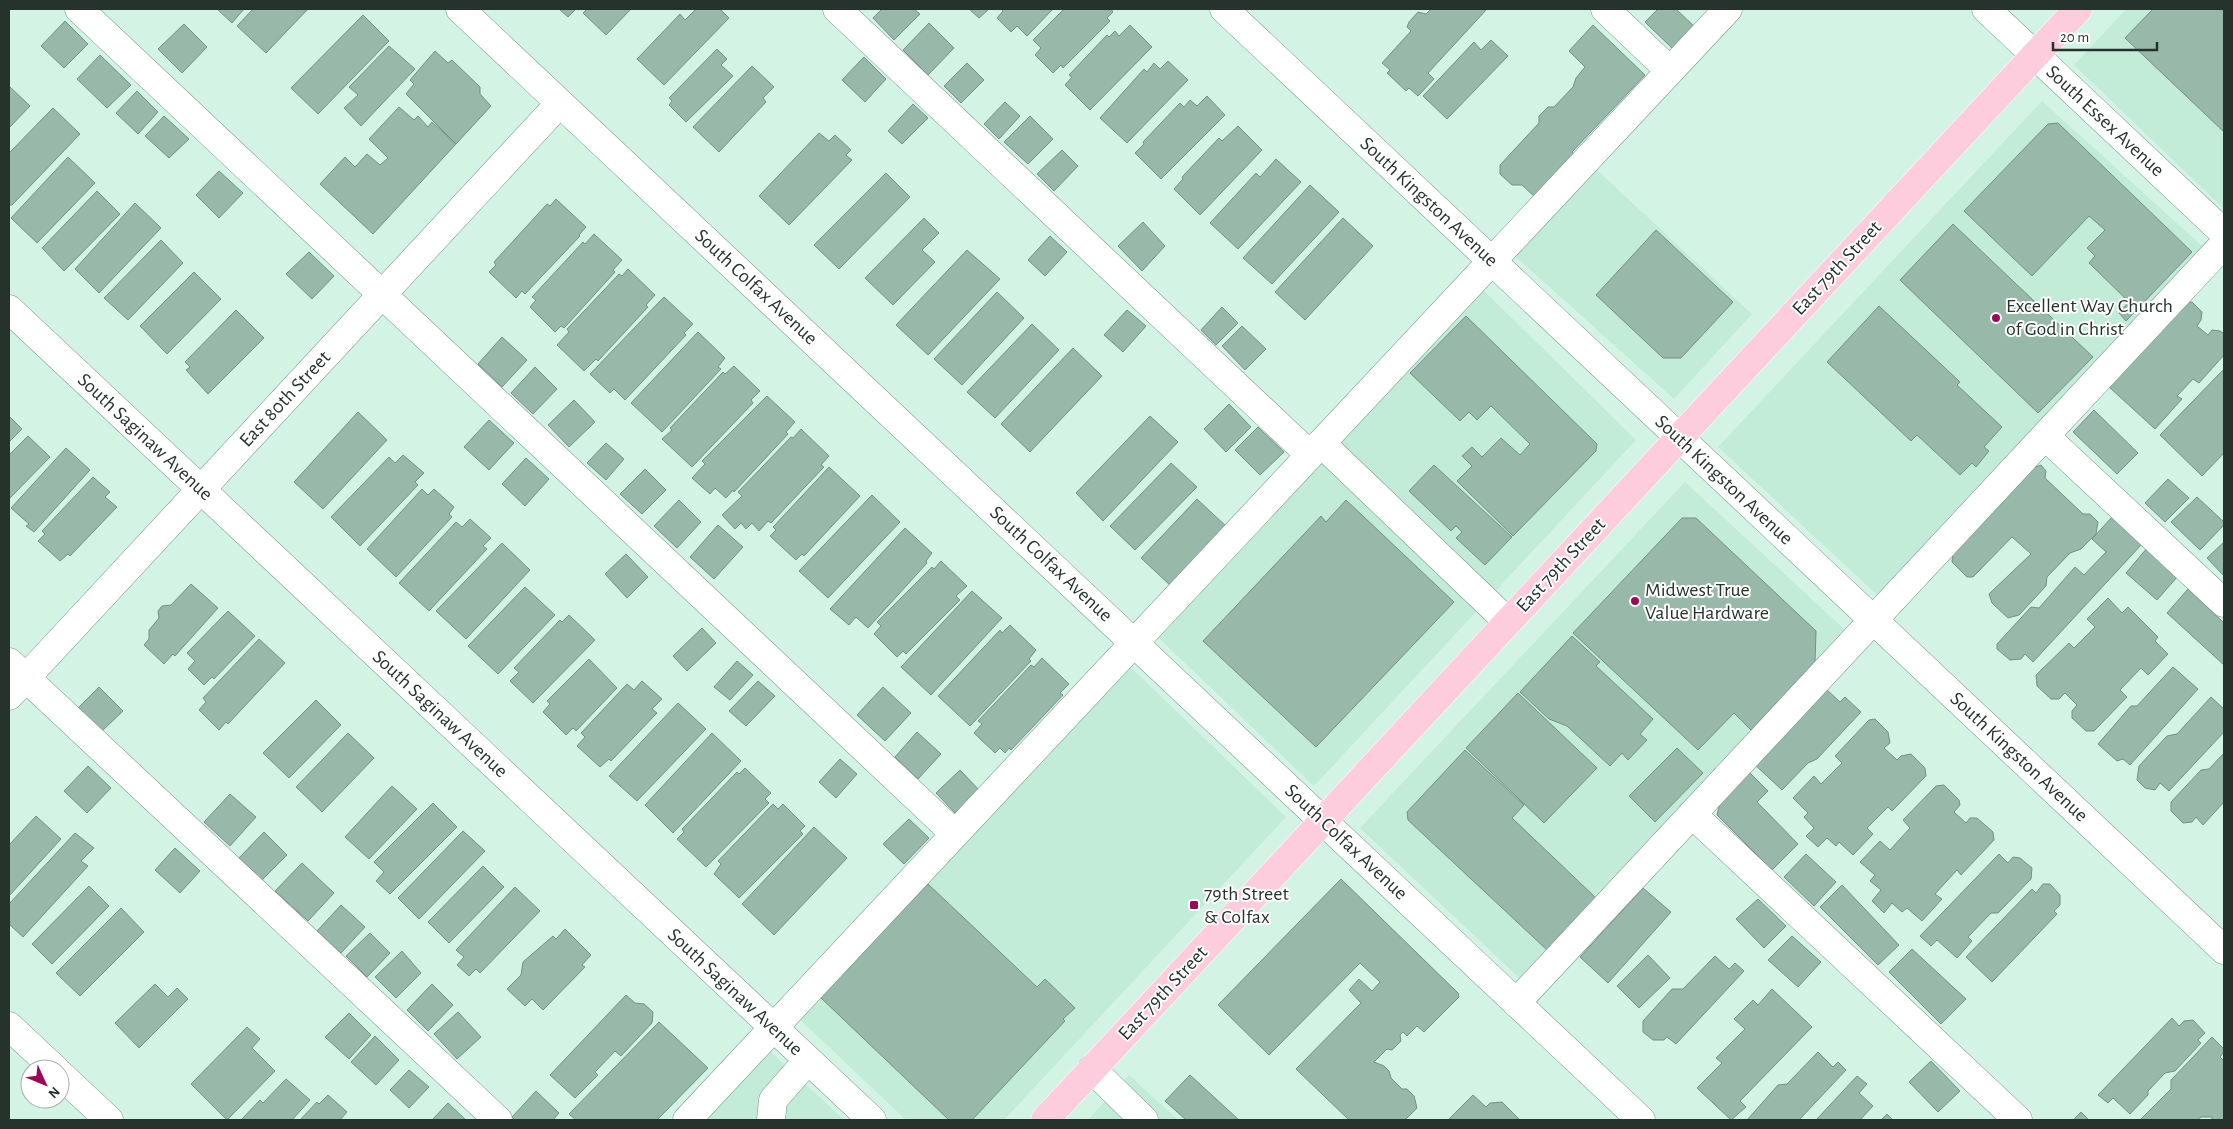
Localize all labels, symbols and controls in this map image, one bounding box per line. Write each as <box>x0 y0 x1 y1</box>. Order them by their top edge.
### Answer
scale bar <box>2053 20 2157 52</box>
text: 20 m <box>2060 30 2089 45</box>
street label: South Essex Avenue <box>2042 61 2168 181</box>
street label: South Kingston Avenue <box>1356 133 1502 271</box>
street label: East 79th Street <box>1789 217 1886 319</box>
street label: South Colfax Avenue <box>691 225 821 349</box>
place label: Excellent Way Church of God in Christ <box>2006 296 2173 339</box>
marker: Excellent Way Church of God in Christ <box>1990 312 2002 324</box>
street label: East 80th Street <box>236 347 335 451</box>
street label: South Saginaw Avenue <box>74 370 216 504</box>
street label: South Kingston Avenue <box>1651 411 1797 549</box>
street label: South Colfax Avenue <box>986 502 1116 626</box>
street label: East 79th Street <box>1513 514 1610 616</box>
place label: Midwest True Value Hardware <box>1645 580 1769 623</box>
marker: Midwest True Value Hardware <box>1629 595 1641 607</box>
street label: South Saginaw Avenue <box>369 647 511 781</box>
street label: South Kingston Avenue <box>1946 688 2092 826</box>
street label: South Colfax Avenue <box>1281 780 1411 904</box>
place label: 79th Street & Colfax <box>1204 884 1290 927</box>
marker: 79th Street & Colfax <box>1188 899 1200 911</box>
street label: South Saginaw Avenue <box>664 925 806 1059</box>
street label: East 79th Street <box>1115 942 1212 1044</box>
north arrow <box>20 1059 70 1109</box>
text: N <box>45 1084 62 1101</box>

